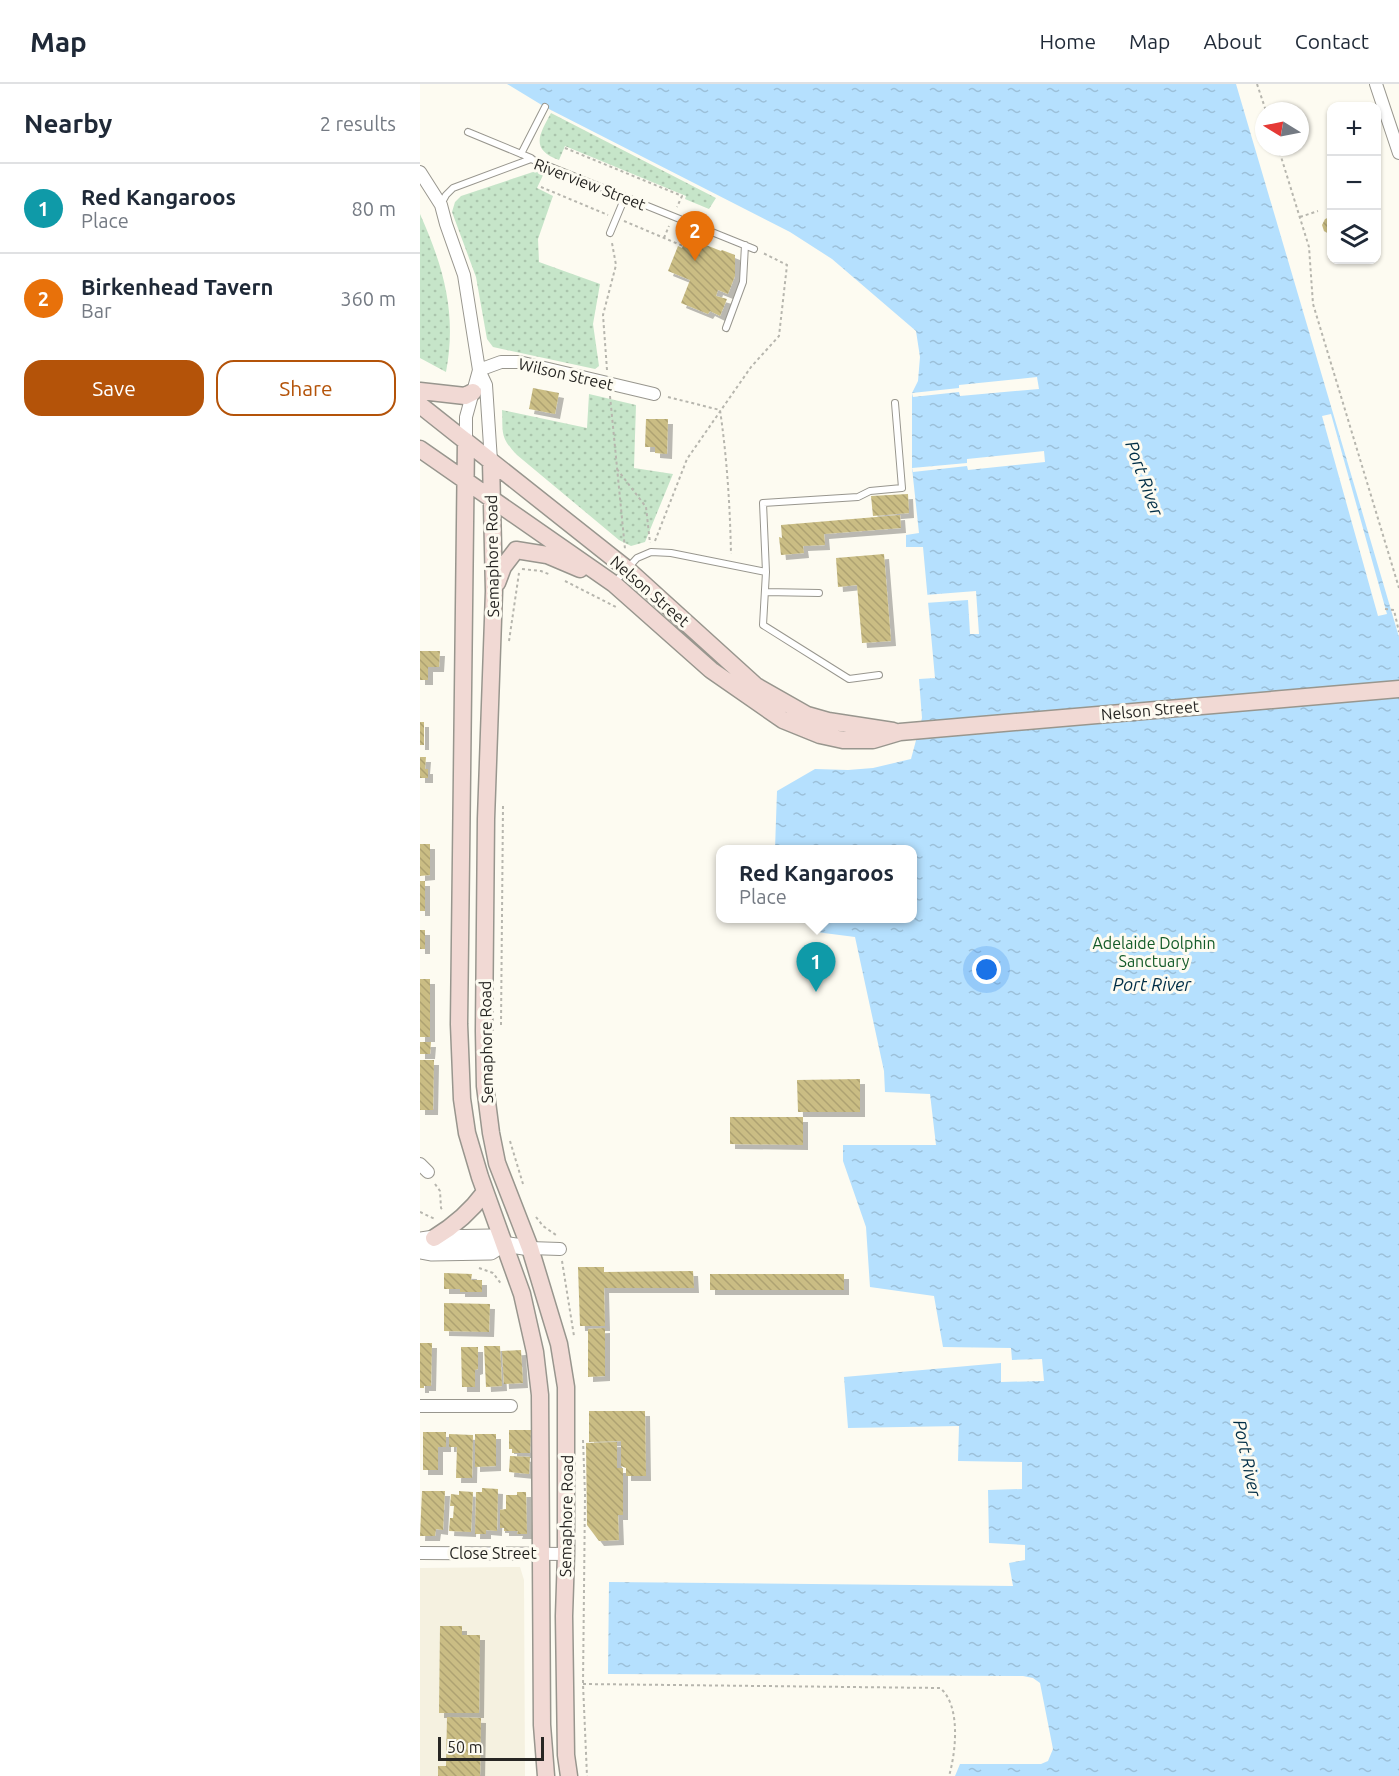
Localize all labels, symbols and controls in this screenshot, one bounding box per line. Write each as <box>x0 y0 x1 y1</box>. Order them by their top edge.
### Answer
text: Map <box>30 26 87 57</box>
text: Home <box>1039 29 1096 53</box>
text: Map <box>1129 29 1170 53</box>
text: About <box>1203 29 1262 53</box>
text: Contact <box>1295 29 1369 53</box>
north arrow <box>1255 102 1309 156</box>
map controls <box>1327 102 1381 264</box>
button: + <box>1327 102 1381 156</box>
text: Nearby <box>24 109 112 138</box>
text: 2 results <box>320 112 396 135</box>
street label: Riverview Street <box>532 154 649 214</box>
button: − <box>1327 156 1381 210</box>
text: Red Kangaroos <box>81 184 236 209</box>
text: 1 <box>38 197 49 220</box>
text: 80 m <box>352 197 396 220</box>
text: Place <box>81 209 129 232</box>
button: layers <box>1327 210 1381 264</box>
pin: 2 <box>676 212 714 261</box>
text: Birkenhead Tavern <box>81 274 273 299</box>
text: 2 <box>38 287 49 310</box>
text: 360 m <box>340 287 396 310</box>
text: Bar <box>81 299 112 322</box>
street label: Wilson Street <box>517 354 616 394</box>
button: Save <box>24 360 204 416</box>
button: Share <box>216 360 396 416</box>
water label: Port River <box>1122 438 1168 519</box>
street label: Semaphore Road <box>482 495 502 617</box>
street label: Nelson Street <box>607 552 694 630</box>
street label: Nelson Street <box>1100 697 1200 723</box>
popup <box>716 845 917 923</box>
text: Red Kangaroos <box>739 860 894 885</box>
text: Place <box>739 885 787 908</box>
park label: Adelaide Dolphin Sanctuary <box>1092 934 1216 970</box>
pin: 1 <box>796 942 836 992</box>
your location <box>972 955 1001 984</box>
water label: Port River <box>1113 974 1192 994</box>
street label: Semaphore Road <box>476 981 496 1103</box>
water label: Port River <box>1230 1418 1266 1499</box>
street label: Semaphore Road <box>556 1455 576 1577</box>
street label: Close Street <box>449 1544 537 1562</box>
scale bar <box>438 1734 544 1762</box>
text: 50 m <box>447 1738 483 1756</box>

